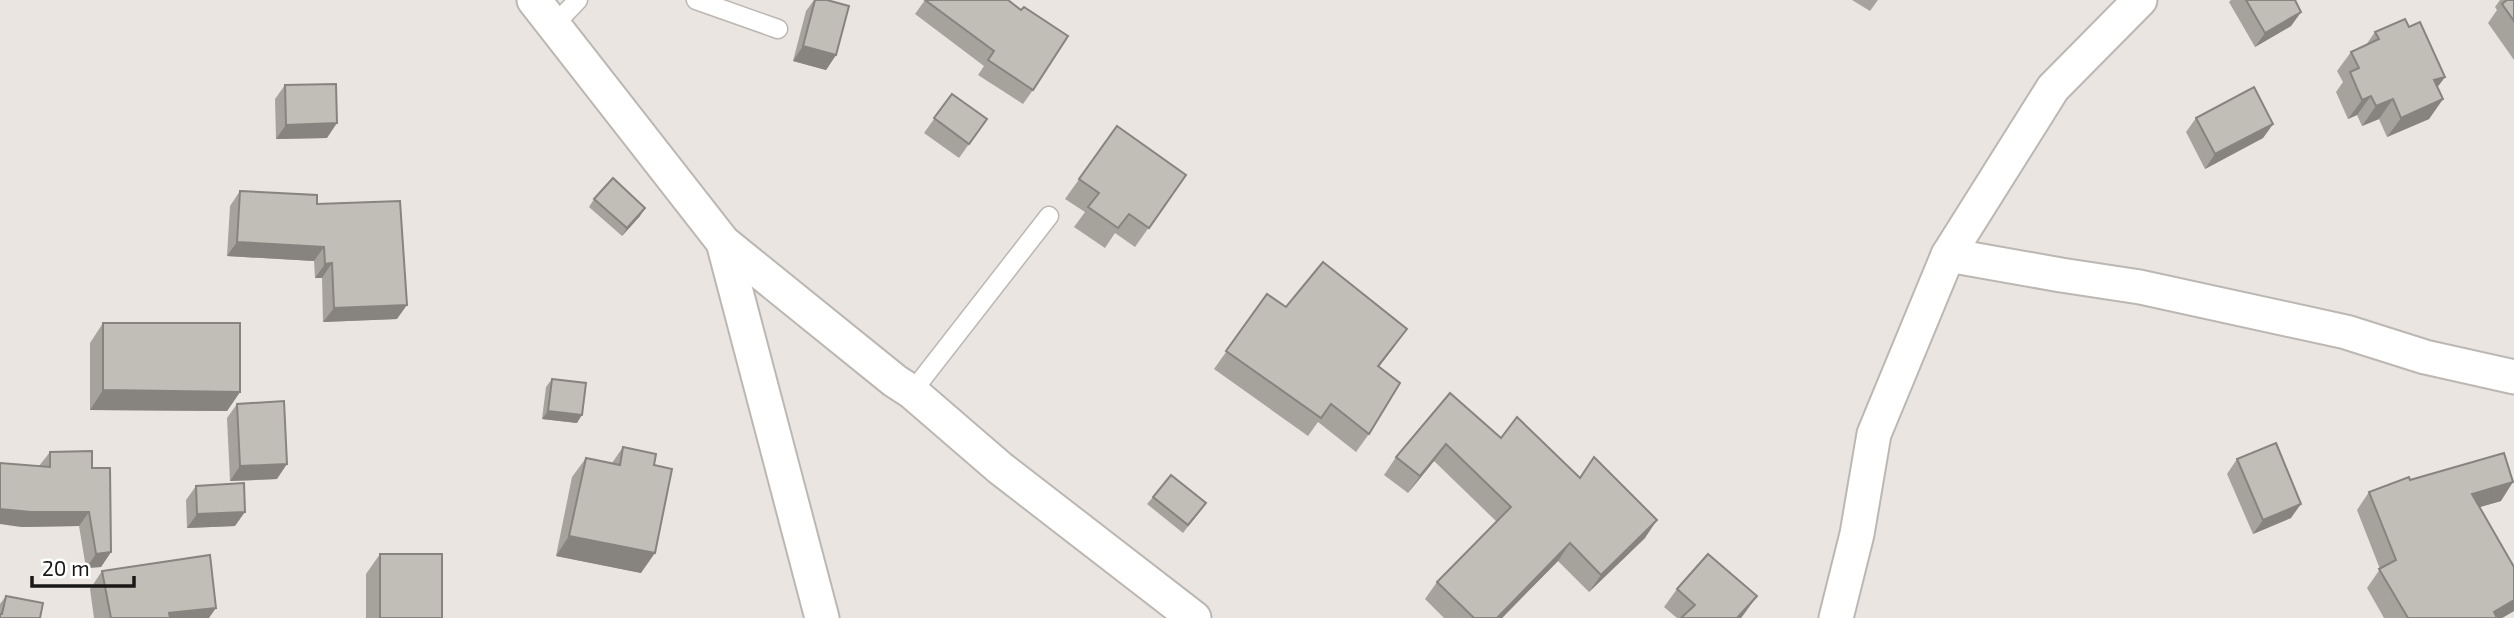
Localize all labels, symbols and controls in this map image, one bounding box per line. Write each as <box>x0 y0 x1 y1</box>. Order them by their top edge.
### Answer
scale bar <box>32 544 133 588</box>
text: 20 m <box>42 555 90 580</box>

